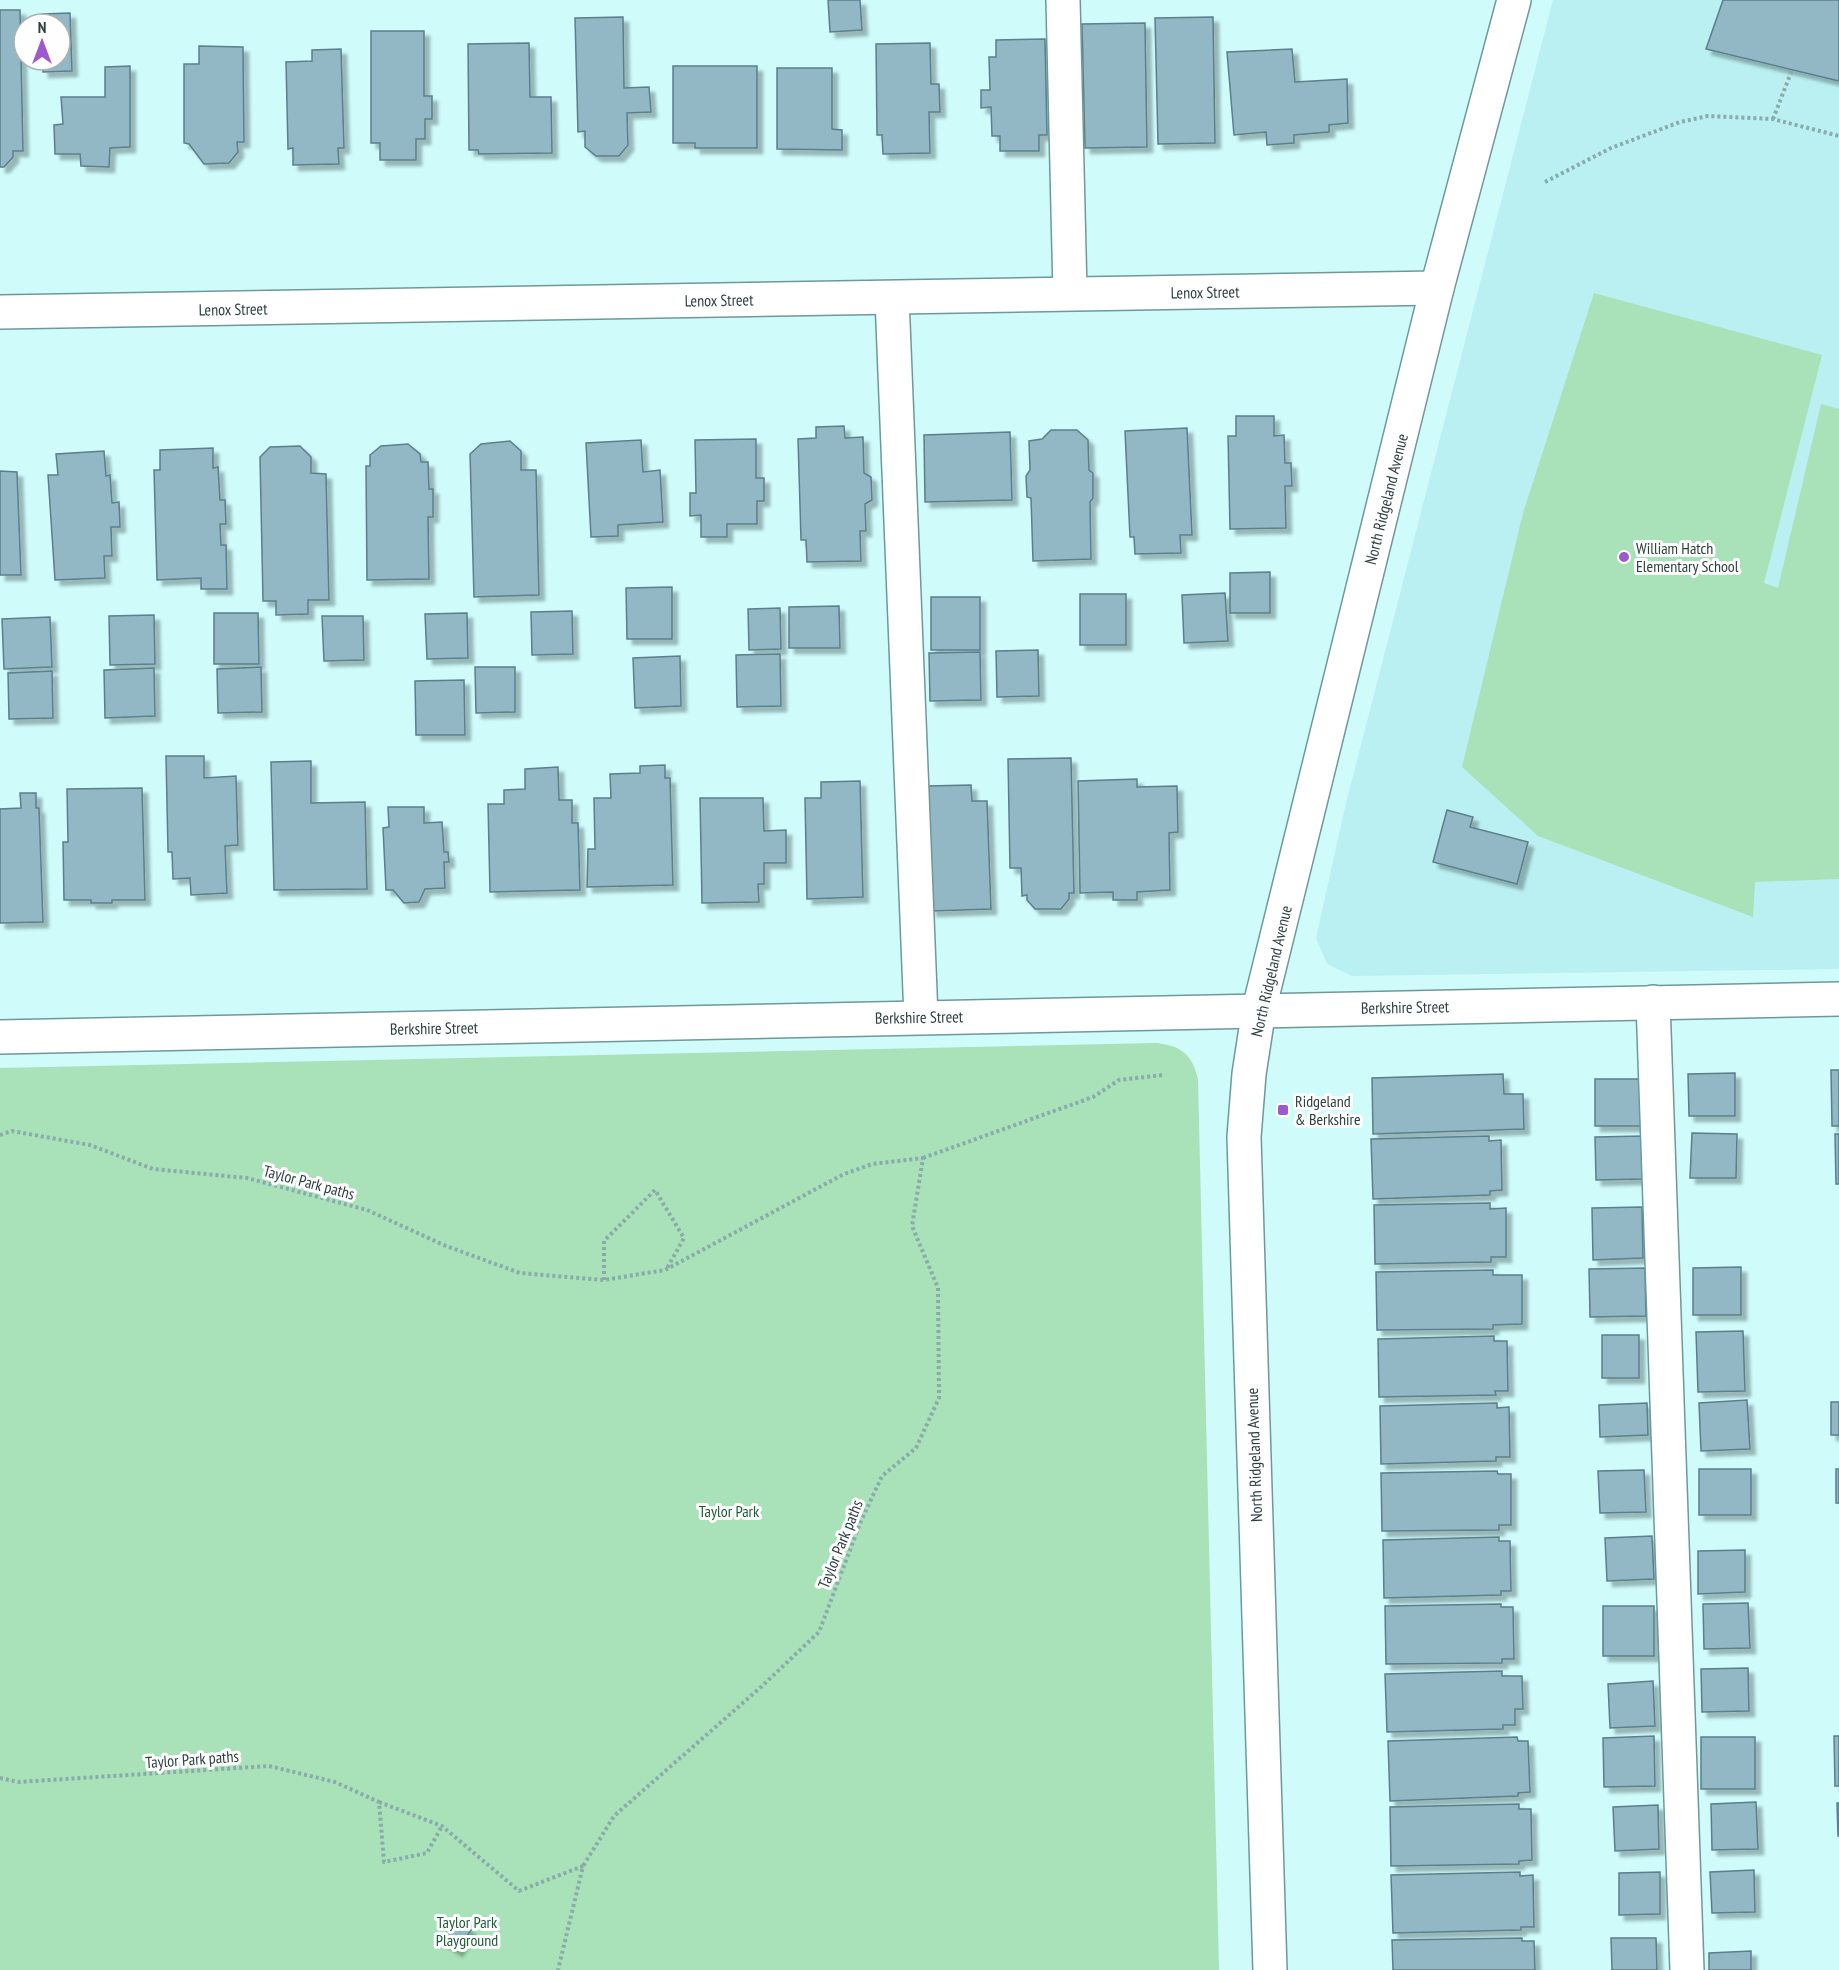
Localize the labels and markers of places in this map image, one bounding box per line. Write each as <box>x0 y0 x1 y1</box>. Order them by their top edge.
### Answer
place label: William Hatch Elementary School <box>1636 538 1739 576</box>
marker: William Hatch Elementary School <box>1617 550 1631 564</box>
place label: Ridgeland & Berkshire <box>1295 1091 1361 1129</box>
marker: Ridgeland & Berkshire <box>1276 1103 1290 1117</box>

